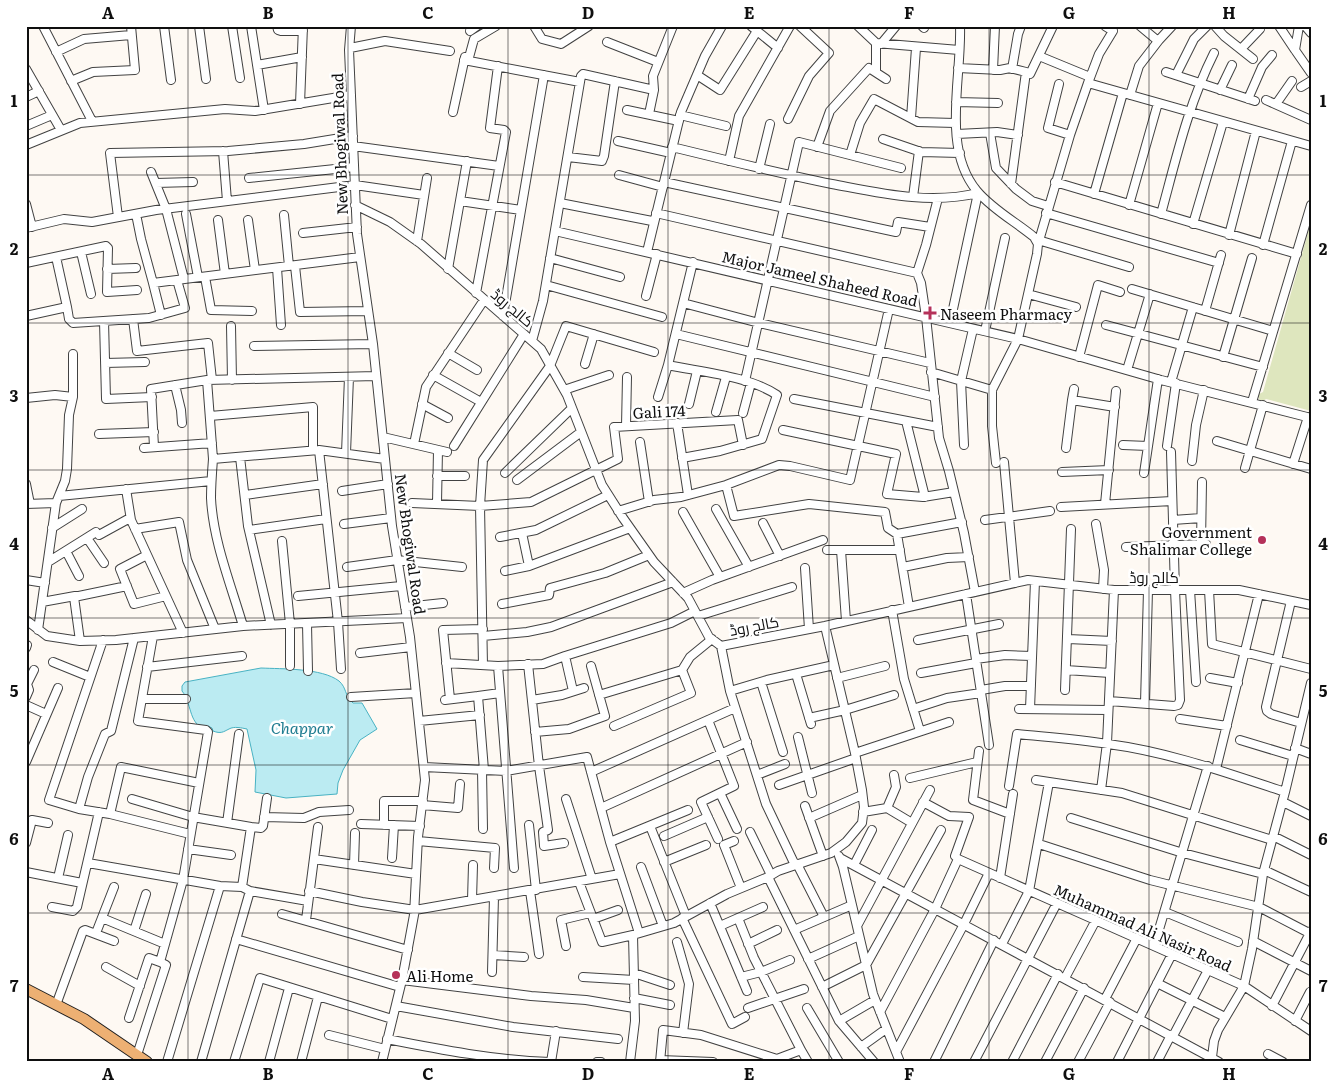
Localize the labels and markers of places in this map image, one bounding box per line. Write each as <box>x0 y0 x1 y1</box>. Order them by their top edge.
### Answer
place label: Naseem Pharmacy <box>940 302 1072 325</box>
marker: Naseem Pharmacy <box>924 307 936 319</box>
place label: Government Shalimar College <box>1130 520 1252 560</box>
marker: Government Shalimar College <box>1256 534 1268 546</box>
place label: Ali Home <box>406 964 474 987</box>
marker: Ali Home <box>390 969 402 981</box>

